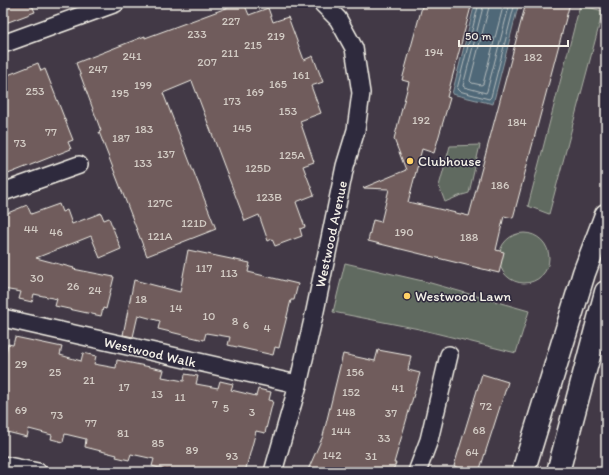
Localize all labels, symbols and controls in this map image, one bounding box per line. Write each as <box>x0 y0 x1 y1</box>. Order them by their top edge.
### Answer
house number: 227 <box>222 14 240 28</box>
scale bar <box>459 22 568 48</box>
house number: 233 <box>187 27 207 41</box>
house number: 219 <box>267 29 285 43</box>
text: 50 m <box>465 29 491 43</box>
house number: 215 <box>244 38 262 52</box>
house number: 194 <box>424 45 444 59</box>
house number: 211 <box>221 46 239 60</box>
house number: 241 <box>122 49 142 63</box>
house number: 182 <box>524 50 543 64</box>
house number: 207 <box>197 55 217 69</box>
house number: 247 <box>88 62 108 76</box>
house number: 161 <box>292 68 310 82</box>
house number: 165 <box>269 77 287 91</box>
house number: 199 <box>134 78 152 92</box>
house number: 253 <box>25 84 45 98</box>
house number: 169 <box>246 85 264 99</box>
house number: 195 <box>111 86 129 100</box>
house number: 173 <box>223 94 241 108</box>
house number: 153 <box>279 104 298 118</box>
house number: 192 <box>412 113 431 127</box>
house number: 184 <box>507 115 527 129</box>
house number: 145 <box>232 121 252 135</box>
house number: 183 <box>135 122 154 136</box>
house number: 77 <box>45 125 57 139</box>
house number: 187 <box>112 131 130 145</box>
house number: 73 <box>14 136 27 150</box>
house number: 137 <box>157 147 175 161</box>
house number: 125A <box>279 148 305 162</box>
place label: Clubhouse <box>418 153 482 170</box>
house number: 133 <box>134 156 153 170</box>
marker: Clubhouse <box>405 156 415 166</box>
house number: 125D <box>245 161 271 175</box>
house number: 186 <box>491 178 509 192</box>
street label: Westwood Avenue <box>312 179 351 289</box>
house number: 123B <box>256 190 282 204</box>
house number: 127C <box>147 196 173 210</box>
house number: 121D <box>181 216 207 230</box>
house number: 44 <box>24 222 38 236</box>
house number: 46 <box>49 225 63 239</box>
house number: 190 <box>394 225 414 239</box>
house number: 121A <box>147 229 173 243</box>
house number: 188 <box>460 230 479 244</box>
house number: 117 <box>195 261 213 275</box>
house number: 113 <box>220 266 238 280</box>
house number: 30 <box>30 271 44 285</box>
house number: 26 <box>67 279 79 293</box>
house number: 24 <box>88 283 102 297</box>
place label: Westwood Lawn <box>415 288 511 305</box>
marker: Westwood Lawn <box>402 291 412 301</box>
house number: 18 <box>135 292 147 306</box>
house number: 14 <box>170 301 182 315</box>
house number: 10 <box>203 309 215 323</box>
house number: 8 <box>232 314 239 328</box>
house number: 6 <box>243 318 249 332</box>
house number: 4 <box>263 321 271 335</box>
street label: Westwood Walk <box>102 334 198 372</box>
house number: 29 <box>15 357 27 371</box>
house number: 25 <box>49 365 61 379</box>
house number: 156 <box>346 365 364 379</box>
house number: 21 <box>83 373 95 387</box>
house number: 17 <box>118 380 130 394</box>
house number: 41 <box>392 381 405 395</box>
house number: 152 <box>342 385 361 399</box>
house number: 13 <box>151 387 164 401</box>
house number: 11 <box>174 390 186 404</box>
house number: 7 <box>212 397 218 411</box>
house number: 72 <box>480 399 493 413</box>
house number: 5 <box>223 401 229 415</box>
house number: 69 <box>15 403 27 417</box>
house number: 3 <box>249 405 256 419</box>
house number: 148 <box>336 405 356 419</box>
house number: 37 <box>385 406 397 420</box>
house number: 73 <box>51 408 64 422</box>
house number: 77 <box>85 416 97 430</box>
house number: 68 <box>473 423 486 437</box>
house number: 144 <box>331 424 351 438</box>
house number: 81 <box>117 426 129 440</box>
house number: 33 <box>377 431 391 445</box>
house number: 85 <box>152 436 164 450</box>
house number: 89 <box>186 443 198 457</box>
house number: 64 <box>465 445 479 459</box>
house number: 142 <box>322 448 342 462</box>
house number: 93 <box>226 449 239 463</box>
house number: 31 <box>365 449 377 463</box>

